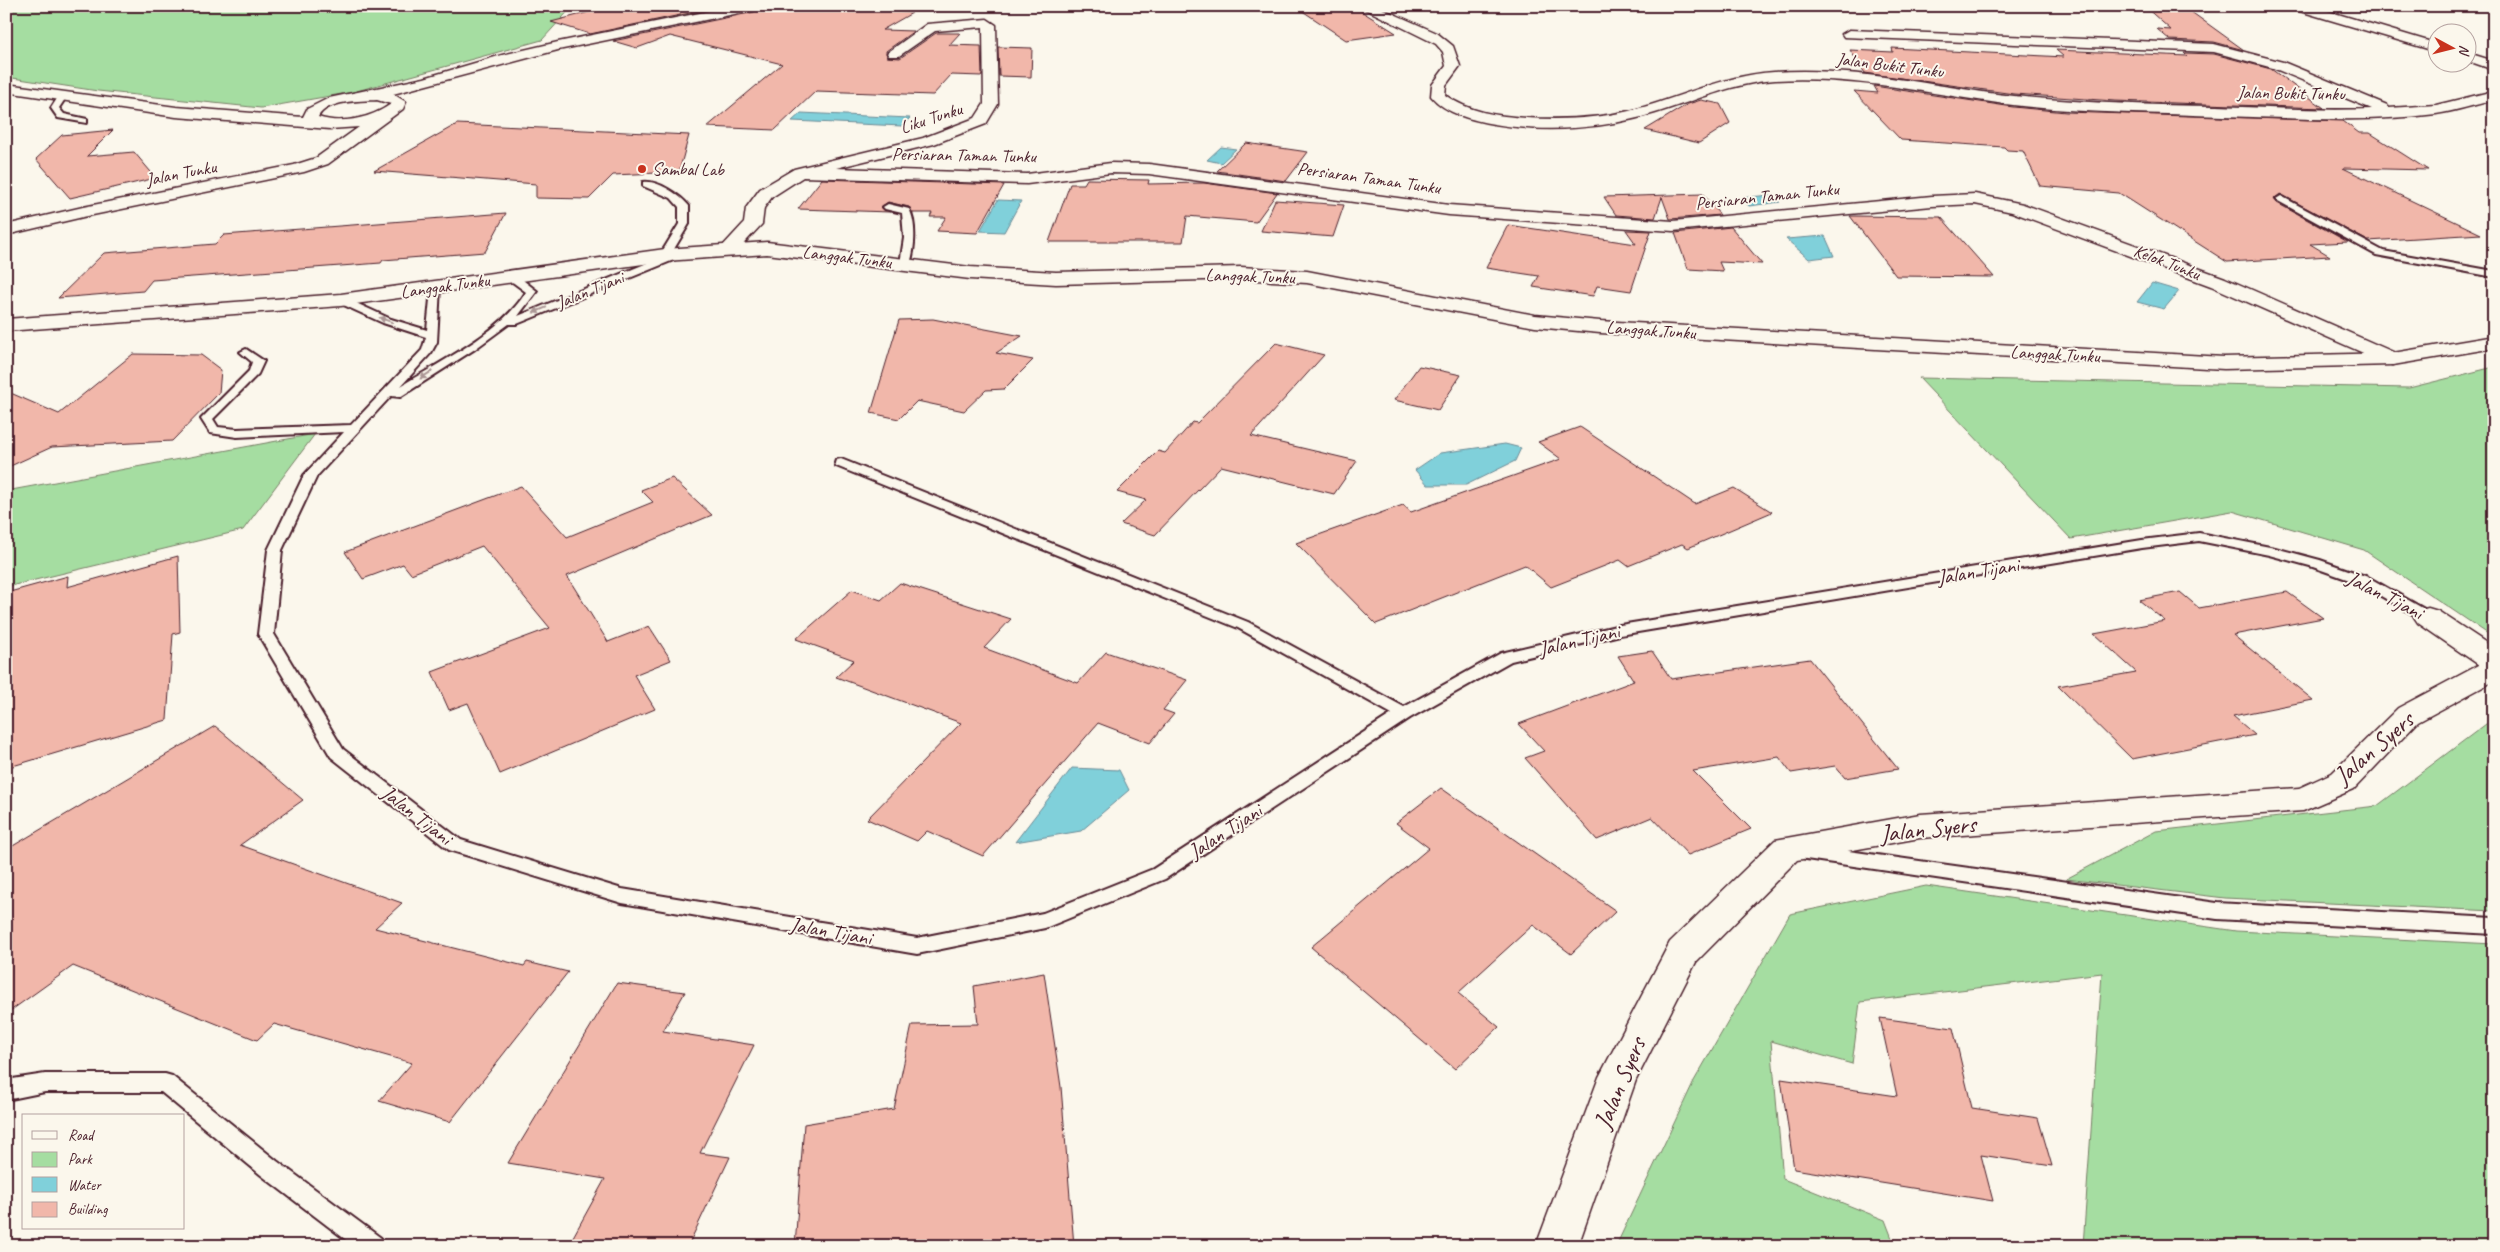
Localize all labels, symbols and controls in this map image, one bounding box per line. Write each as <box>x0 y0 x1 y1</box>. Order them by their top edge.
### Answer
north arrow <box>2428 22 2478 72</box>
text: N <box>2455 44 2473 57</box>
street label: Jalan Bukit Tunku <box>1834 47 1946 83</box>
street label: Jalan Bukit Tunku <box>2236 81 2346 105</box>
street label: Liku Tunku <box>897 97 966 138</box>
street label: Persiaran Taman Tunku <box>892 143 1038 167</box>
street label: Jalan Tunku <box>143 155 219 191</box>
street label: Persiaran Taman Tunku <box>1296 157 1443 199</box>
place label: Sambal Lab <box>652 158 725 180</box>
marker: Sambal Lab <box>636 163 648 175</box>
street label: Persiaran Taman Tunku <box>1694 177 1841 214</box>
street label: Kelok Tunku <box>2131 239 2205 285</box>
street label: Langgak Tunku <box>801 241 894 274</box>
street label: Langgak Tunku <box>1205 263 1296 289</box>
street label: Jalan Tijani <box>552 266 629 314</box>
street label: Langgak Tunku <box>399 269 492 303</box>
one-way arrow <box>532 306 547 314</box>
one-way arrow <box>378 316 393 324</box>
street label: Langgak Tunku <box>1606 316 1698 344</box>
street label: Langgak Tunku <box>2010 341 2102 367</box>
one-way arrow <box>419 370 432 380</box>
street label: Jalan Tijani <box>1934 551 2024 590</box>
street label: Jalan Tijani <box>2342 564 2430 627</box>
street label: Jalan Tijani <box>1535 617 1625 662</box>
street label: Jalan Syers <box>2326 703 2423 792</box>
street label: Jalan Tijani <box>376 779 460 852</box>
street label: Jalan Tijani <box>1183 796 1269 865</box>
street label: Jalan Syers <box>1877 808 1980 850</box>
street label: Jalan Tijani <box>787 911 877 951</box>
street label: Jalan Syers <box>1586 1030 1654 1134</box>
legend <box>22 1114 185 1230</box>
text: Road <box>68 1126 95 1145</box>
text: Park <box>68 1150 93 1169</box>
text: Water <box>68 1176 102 1195</box>
text: Building <box>68 1200 108 1219</box>

